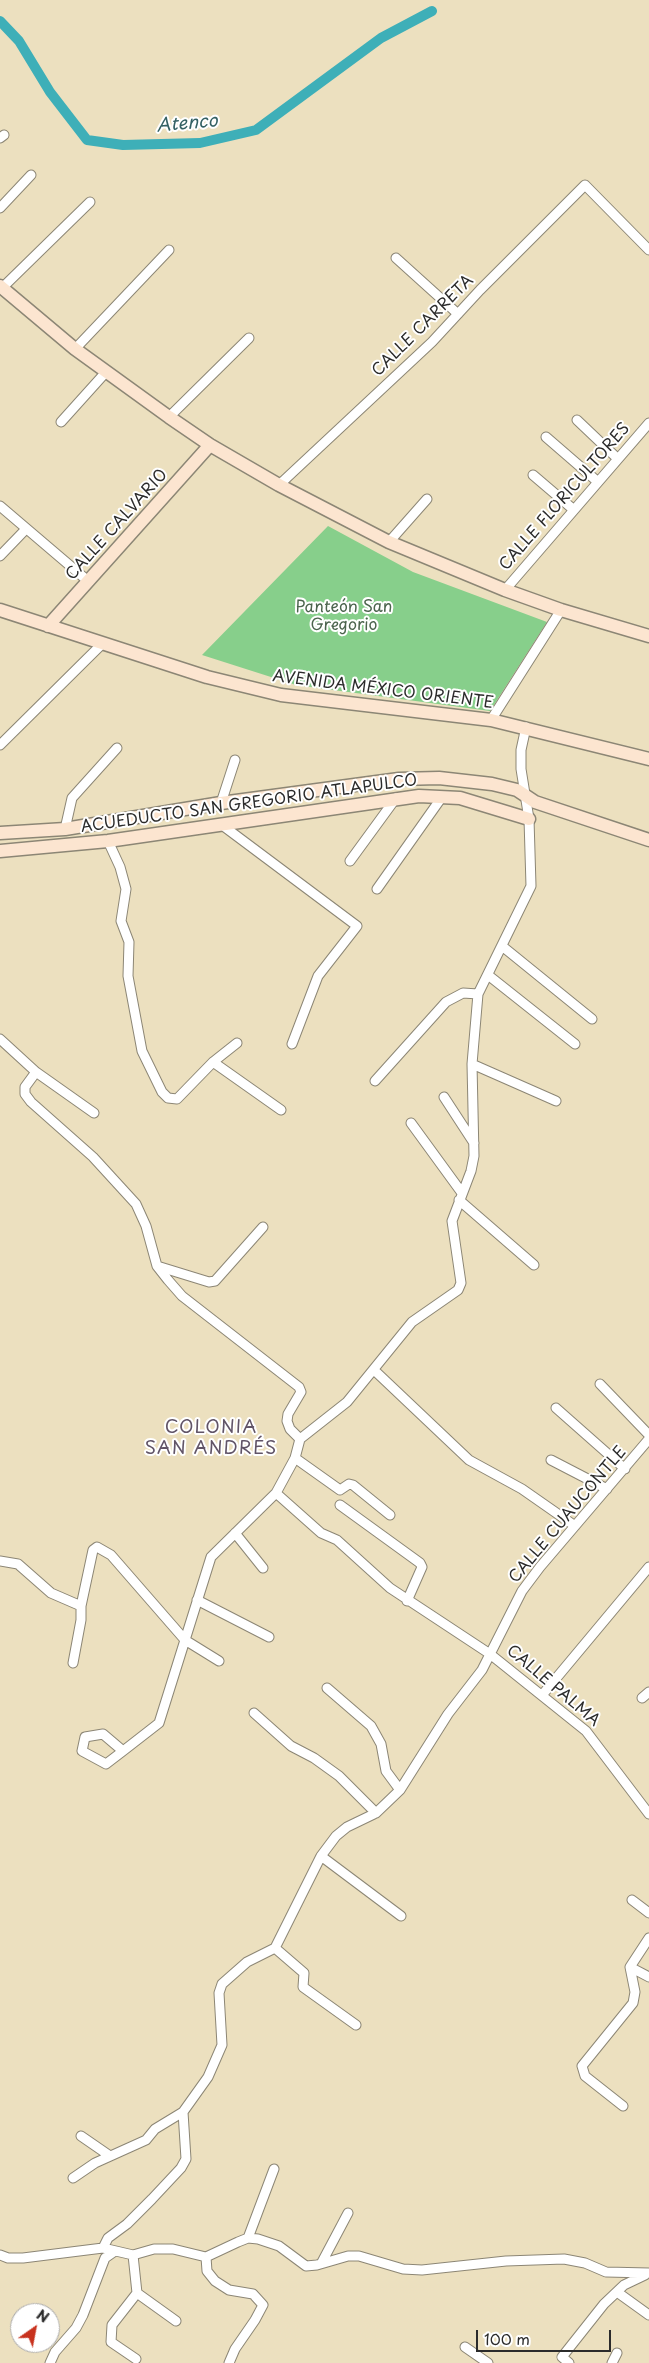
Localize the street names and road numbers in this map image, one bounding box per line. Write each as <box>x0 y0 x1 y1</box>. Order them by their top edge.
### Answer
street label: CALLE CARRETA <box>368 271 478 381</box>
street label: CALLE FLORICULTORES <box>496 419 634 575</box>
street label: CALLE CALVARIO <box>62 466 172 584</box>
street label: AVENIDA MÉXICO ORIENTE <box>271 667 495 713</box>
street label: ACUEDUCTO SAN GREGORIO ATLAPULCO <box>80 771 418 837</box>
street label: CALLE CUAUCONTLE <box>505 1443 631 1587</box>
street label: CALLE PALMA <box>502 1641 604 1731</box>

